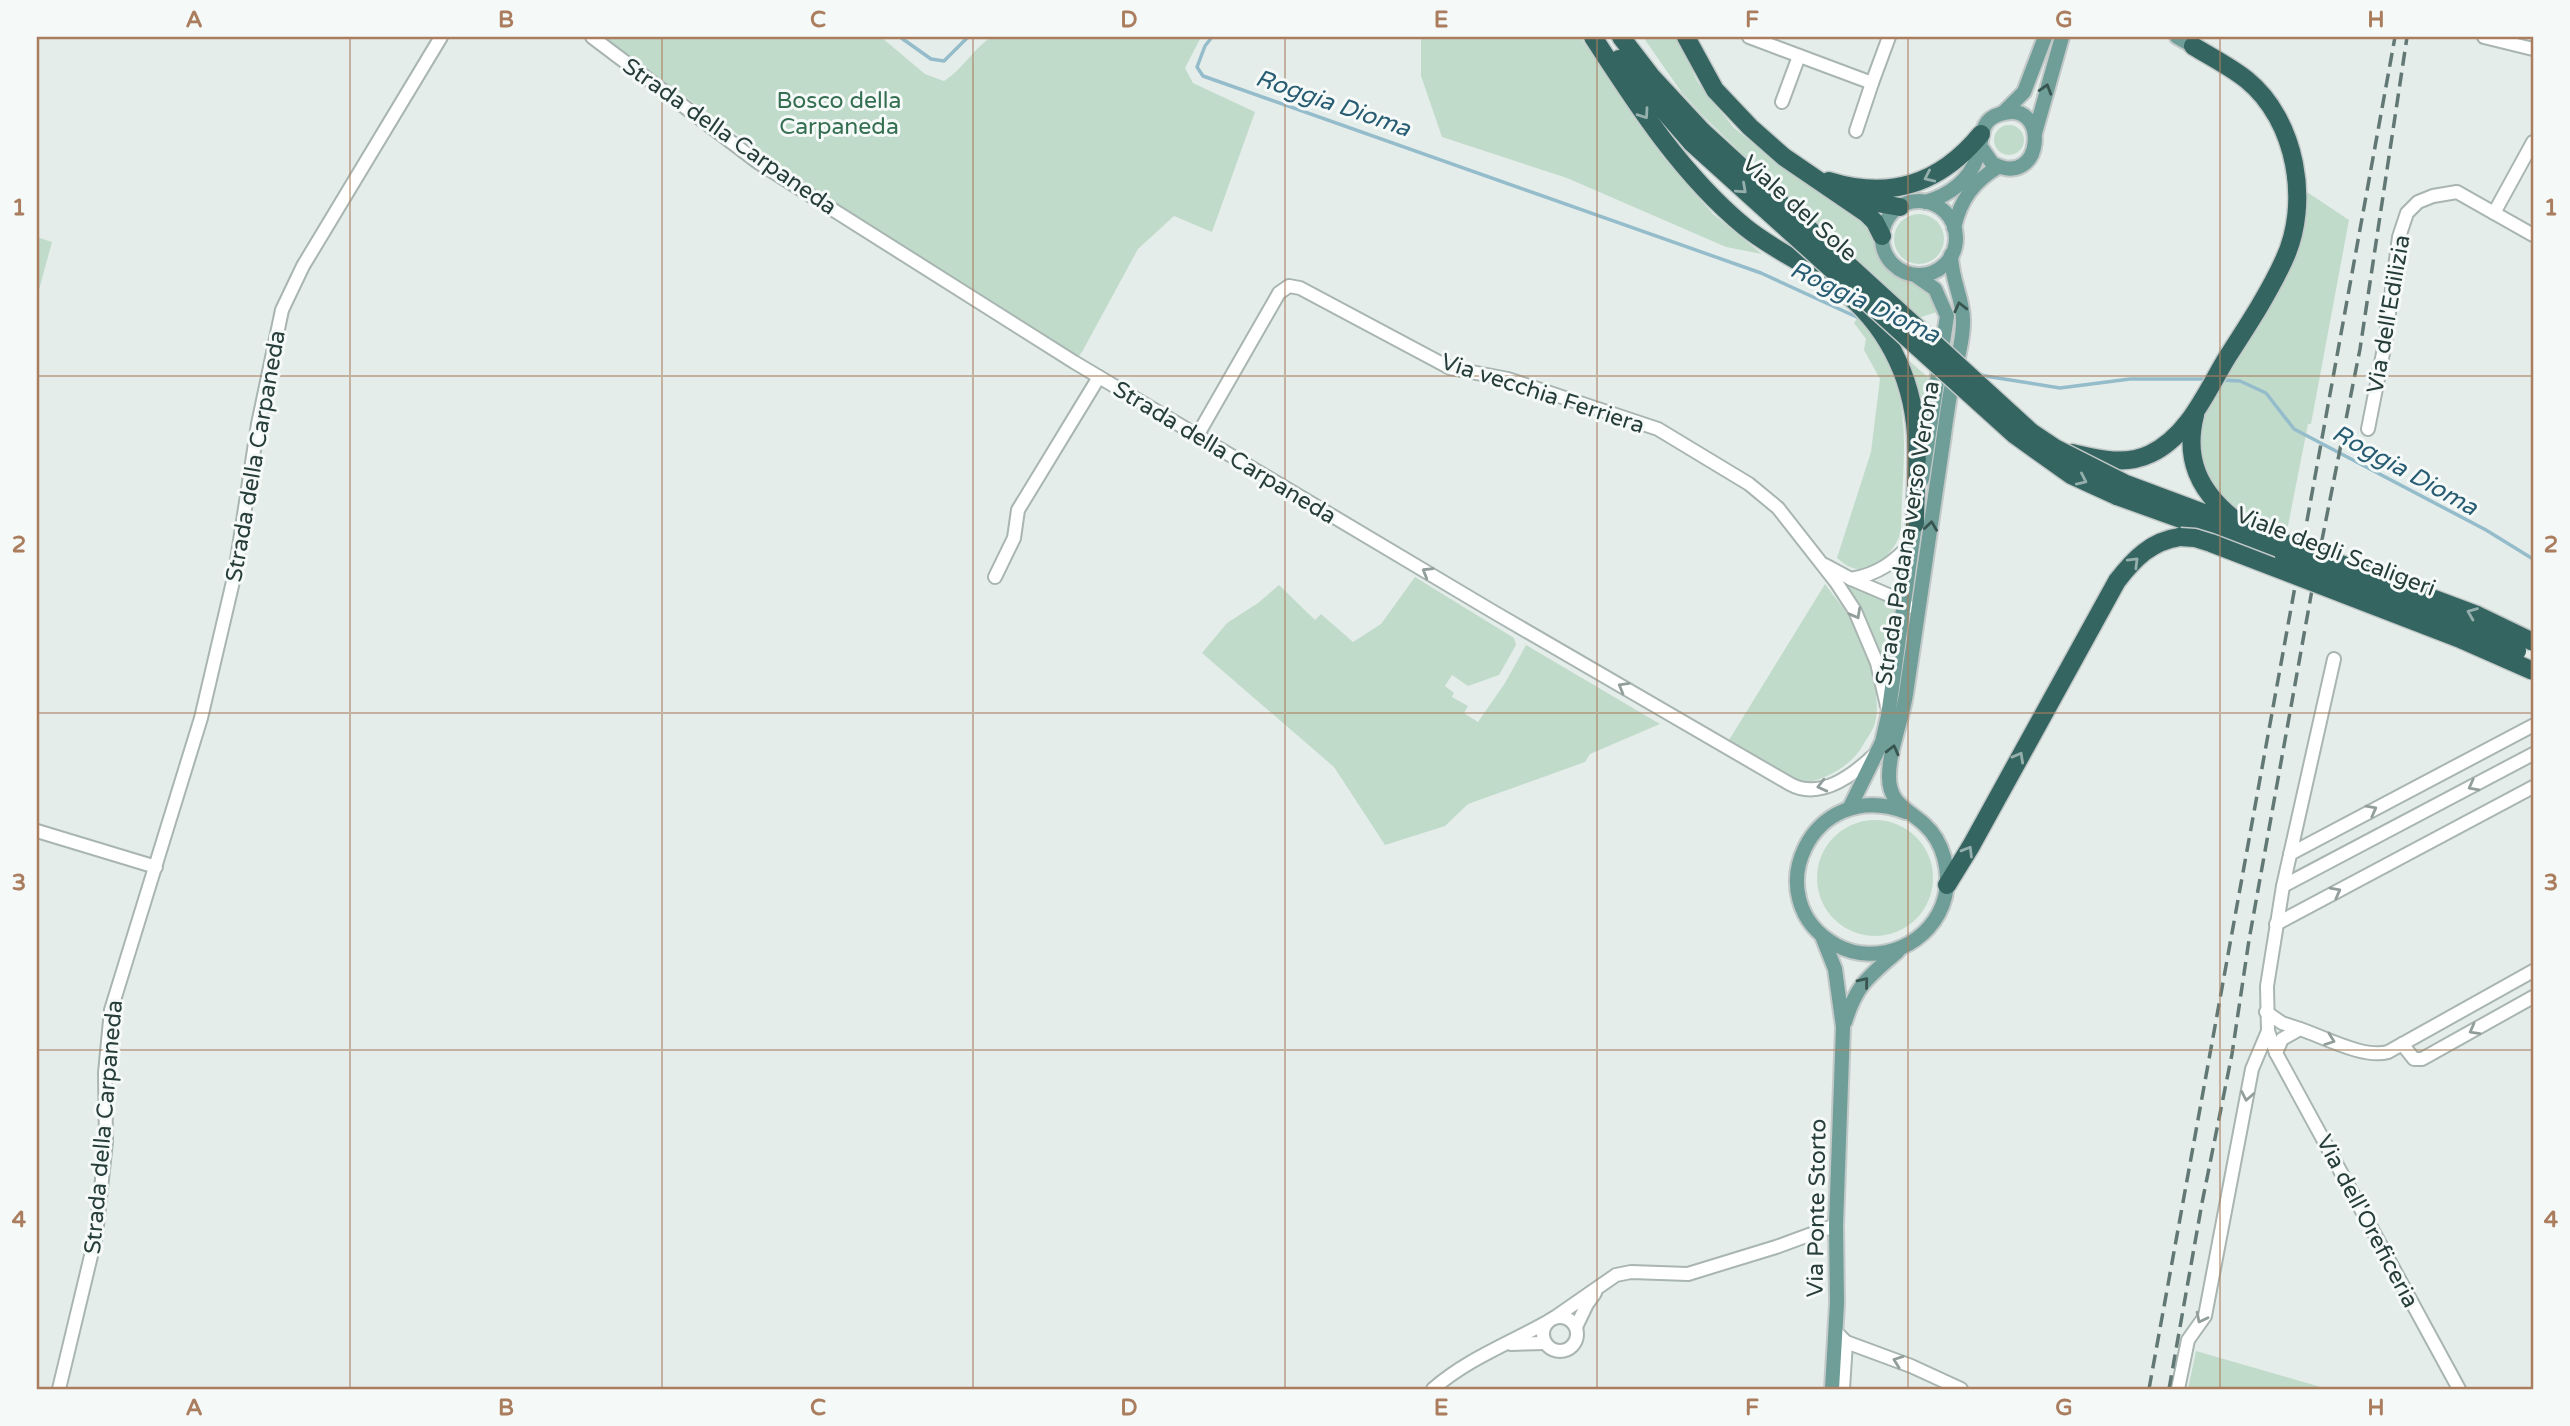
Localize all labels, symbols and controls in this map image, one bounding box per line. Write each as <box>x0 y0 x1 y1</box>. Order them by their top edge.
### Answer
text: A <box>185 6 203 34</box>
text: B <box>498 6 514 34</box>
text: C <box>810 6 826 34</box>
text: D <box>1120 6 1138 34</box>
text: E <box>1434 6 1448 34</box>
text: F <box>1745 6 1759 34</box>
text: G <box>2055 6 2073 34</box>
text: H <box>2367 6 2385 34</box>
street label: Strada della Carpaneda <box>617 52 842 221</box>
water label: Roggia Dioma <box>1252 63 1414 144</box>
one-way arrow <box>2038 83 2053 95</box>
park label: Bosco della Carpaneda <box>777 87 901 141</box>
one-way arrow <box>1636 106 1648 119</box>
street label: Viale del Sole <box>1736 150 1863 268</box>
one-way arrow <box>1923 169 1936 183</box>
one-way arrow <box>1734 181 1747 193</box>
text: 1 <box>12 194 26 222</box>
text: 1 <box>2544 194 2558 222</box>
street label: Via dell'Edilizia <box>2361 233 2417 396</box>
water label: Roggia Dioma <box>1785 255 1945 350</box>
one-way arrow <box>1954 301 1968 313</box>
street label: Strada della Carpaneda <box>220 328 292 584</box>
street label: Via vecchia Ferriera <box>1437 348 1648 440</box>
street label: Strada della Carpaneda <box>1108 375 1341 531</box>
street label: Strada Padana verso Verona <box>1870 379 1946 687</box>
water label: Roggia Dioma <box>2327 419 2483 523</box>
one-way arrow <box>2075 472 2087 486</box>
street label: Viale degli Scaligeri <box>2232 501 2439 603</box>
one-way arrow <box>1923 520 1938 532</box>
text: 2 <box>12 531 26 559</box>
text: 2 <box>2544 531 2558 559</box>
one-way arrow <box>2125 557 2138 570</box>
one-way arrow <box>1421 567 1434 580</box>
one-way arrow <box>1848 607 1861 619</box>
one-way arrow <box>2466 607 2478 621</box>
one-way arrow <box>1618 682 1631 695</box>
one-way arrow <box>1885 744 1900 756</box>
one-way arrow <box>2011 752 2024 765</box>
one-way arrow <box>1816 778 1828 792</box>
one-way arrow <box>2468 778 2480 791</box>
one-way arrow <box>2365 805 2377 819</box>
one-way arrow <box>1959 846 1972 859</box>
text: 3 <box>12 869 26 897</box>
text: 3 <box>2544 869 2558 897</box>
one-way arrow <box>2329 887 2342 901</box>
one-way arrow <box>1856 978 1868 991</box>
street label: Strada della Carpaneda <box>79 999 129 1255</box>
one-way arrow <box>2468 1022 2481 1035</box>
one-way arrow <box>2323 1031 2335 1045</box>
one-way arrow <box>2240 1090 2255 1102</box>
street label: Via Ponte Storto <box>1801 1119 1833 1298</box>
street label: Via dell'Oreficeria <box>2310 1130 2424 1313</box>
text: 4 <box>12 1206 27 1234</box>
text: 4 <box>2544 1206 2559 1234</box>
one-way arrow <box>2196 1311 2210 1324</box>
one-way arrow <box>1893 1355 1905 1369</box>
text: A <box>185 1394 203 1422</box>
text: B <box>498 1394 514 1422</box>
text: C <box>810 1394 826 1422</box>
text: D <box>1120 1394 1138 1422</box>
text: E <box>1434 1394 1448 1422</box>
text: F <box>1745 1394 1759 1422</box>
text: G <box>2055 1394 2073 1422</box>
text: H <box>2367 1394 2385 1422</box>

